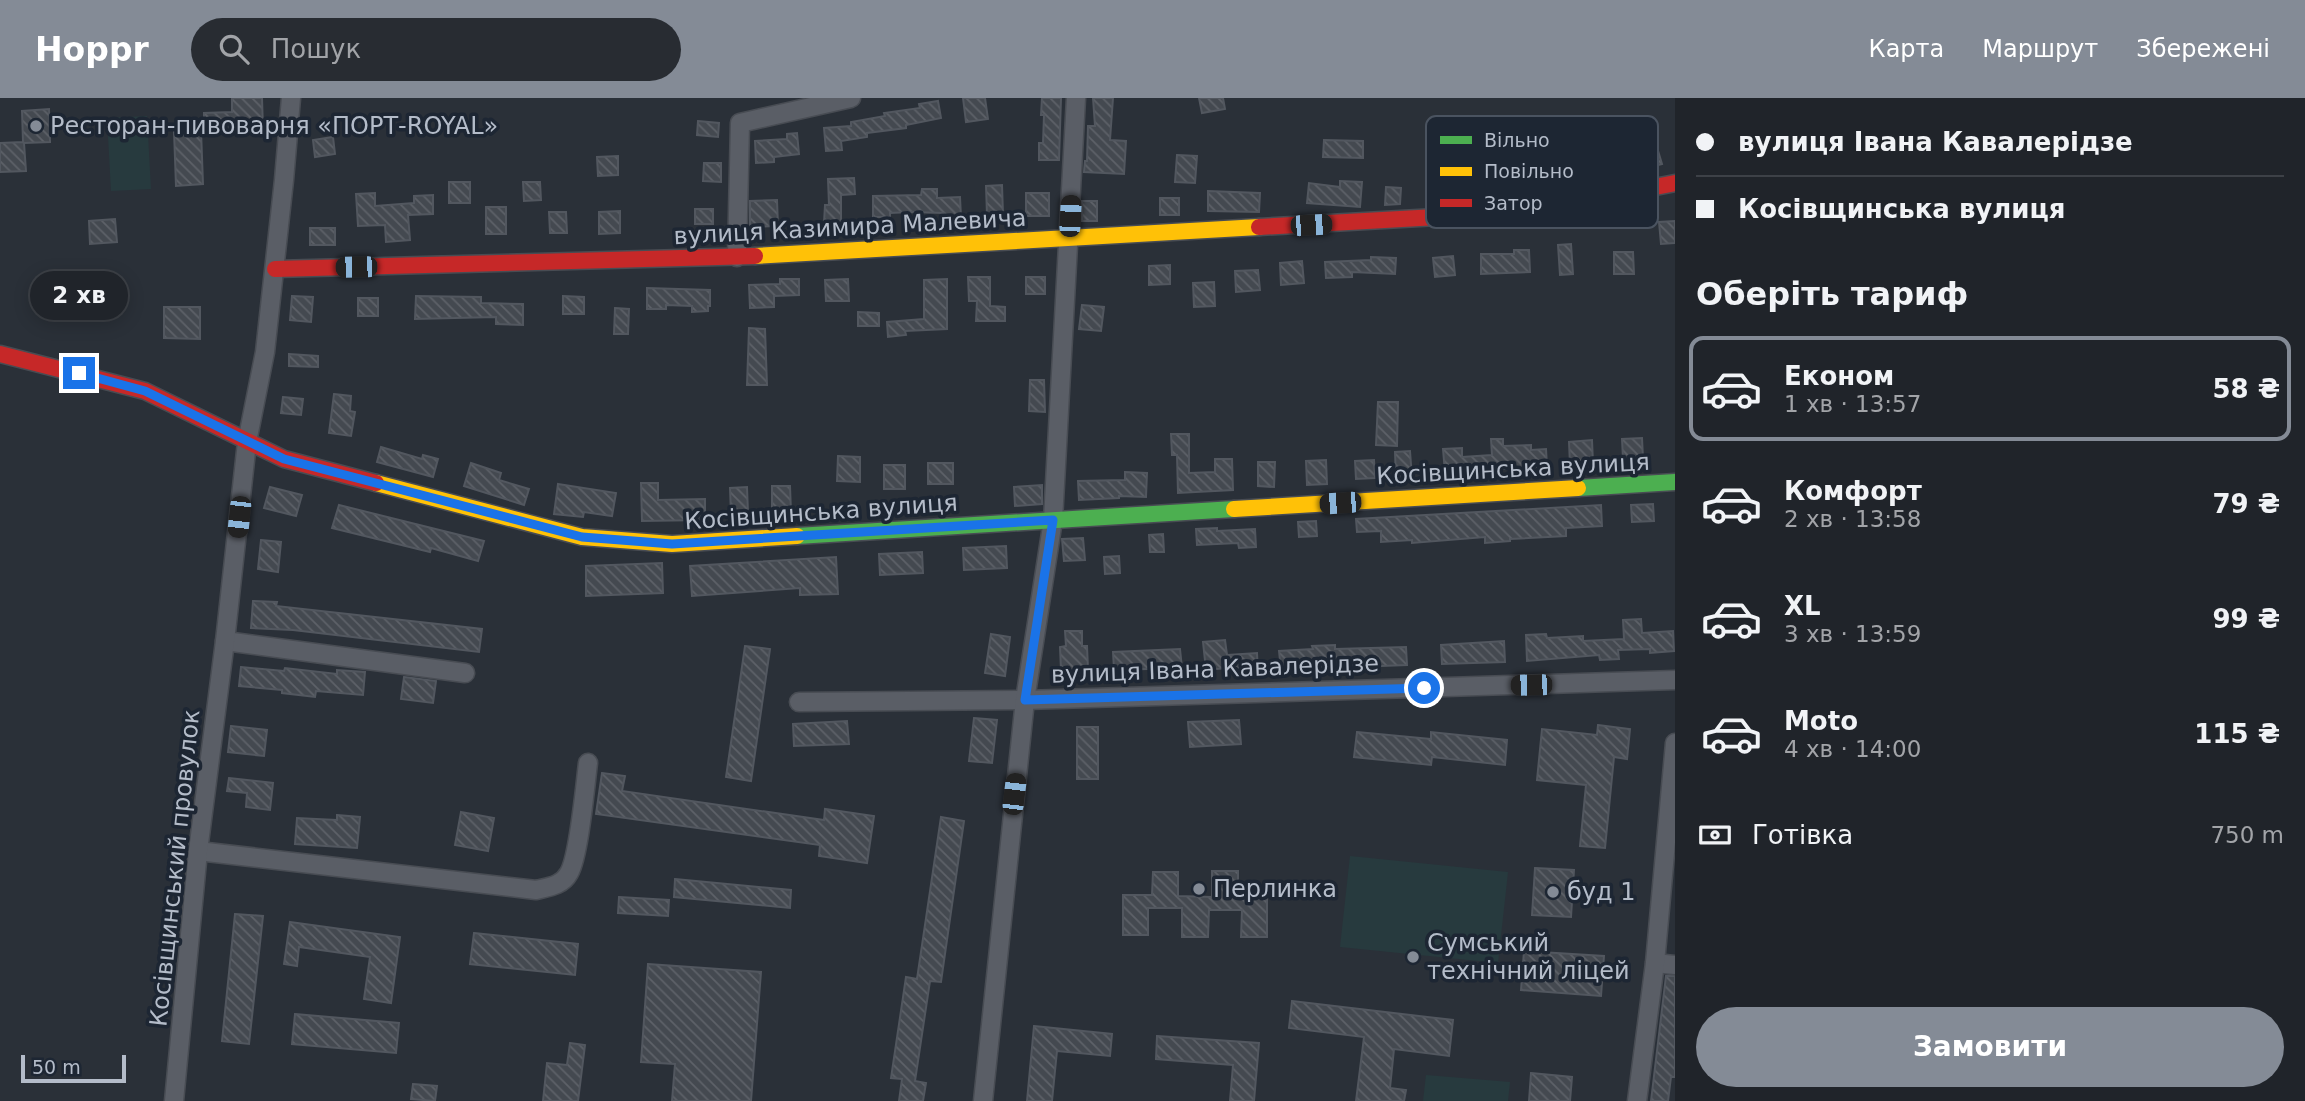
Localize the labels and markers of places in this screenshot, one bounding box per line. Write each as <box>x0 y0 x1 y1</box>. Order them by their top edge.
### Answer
place label: Ресторан-пивоварня «ПОРТ-ROYAL» <box>50 112 498 140</box>
marker: Ресторан-пивоварня «ПОРТ-ROYAL» <box>28 118 44 134</box>
place label: Перлинка <box>1213 875 1337 903</box>
place label: буд 1 <box>1567 878 1636 906</box>
marker: Перлинка <box>1191 881 1207 897</box>
marker: буд 1 <box>1545 884 1561 900</box>
place label: Сумський технічний ліцей <box>1427 929 1630 985</box>
marker: Сумський технічний ліцей <box>1405 949 1421 965</box>

